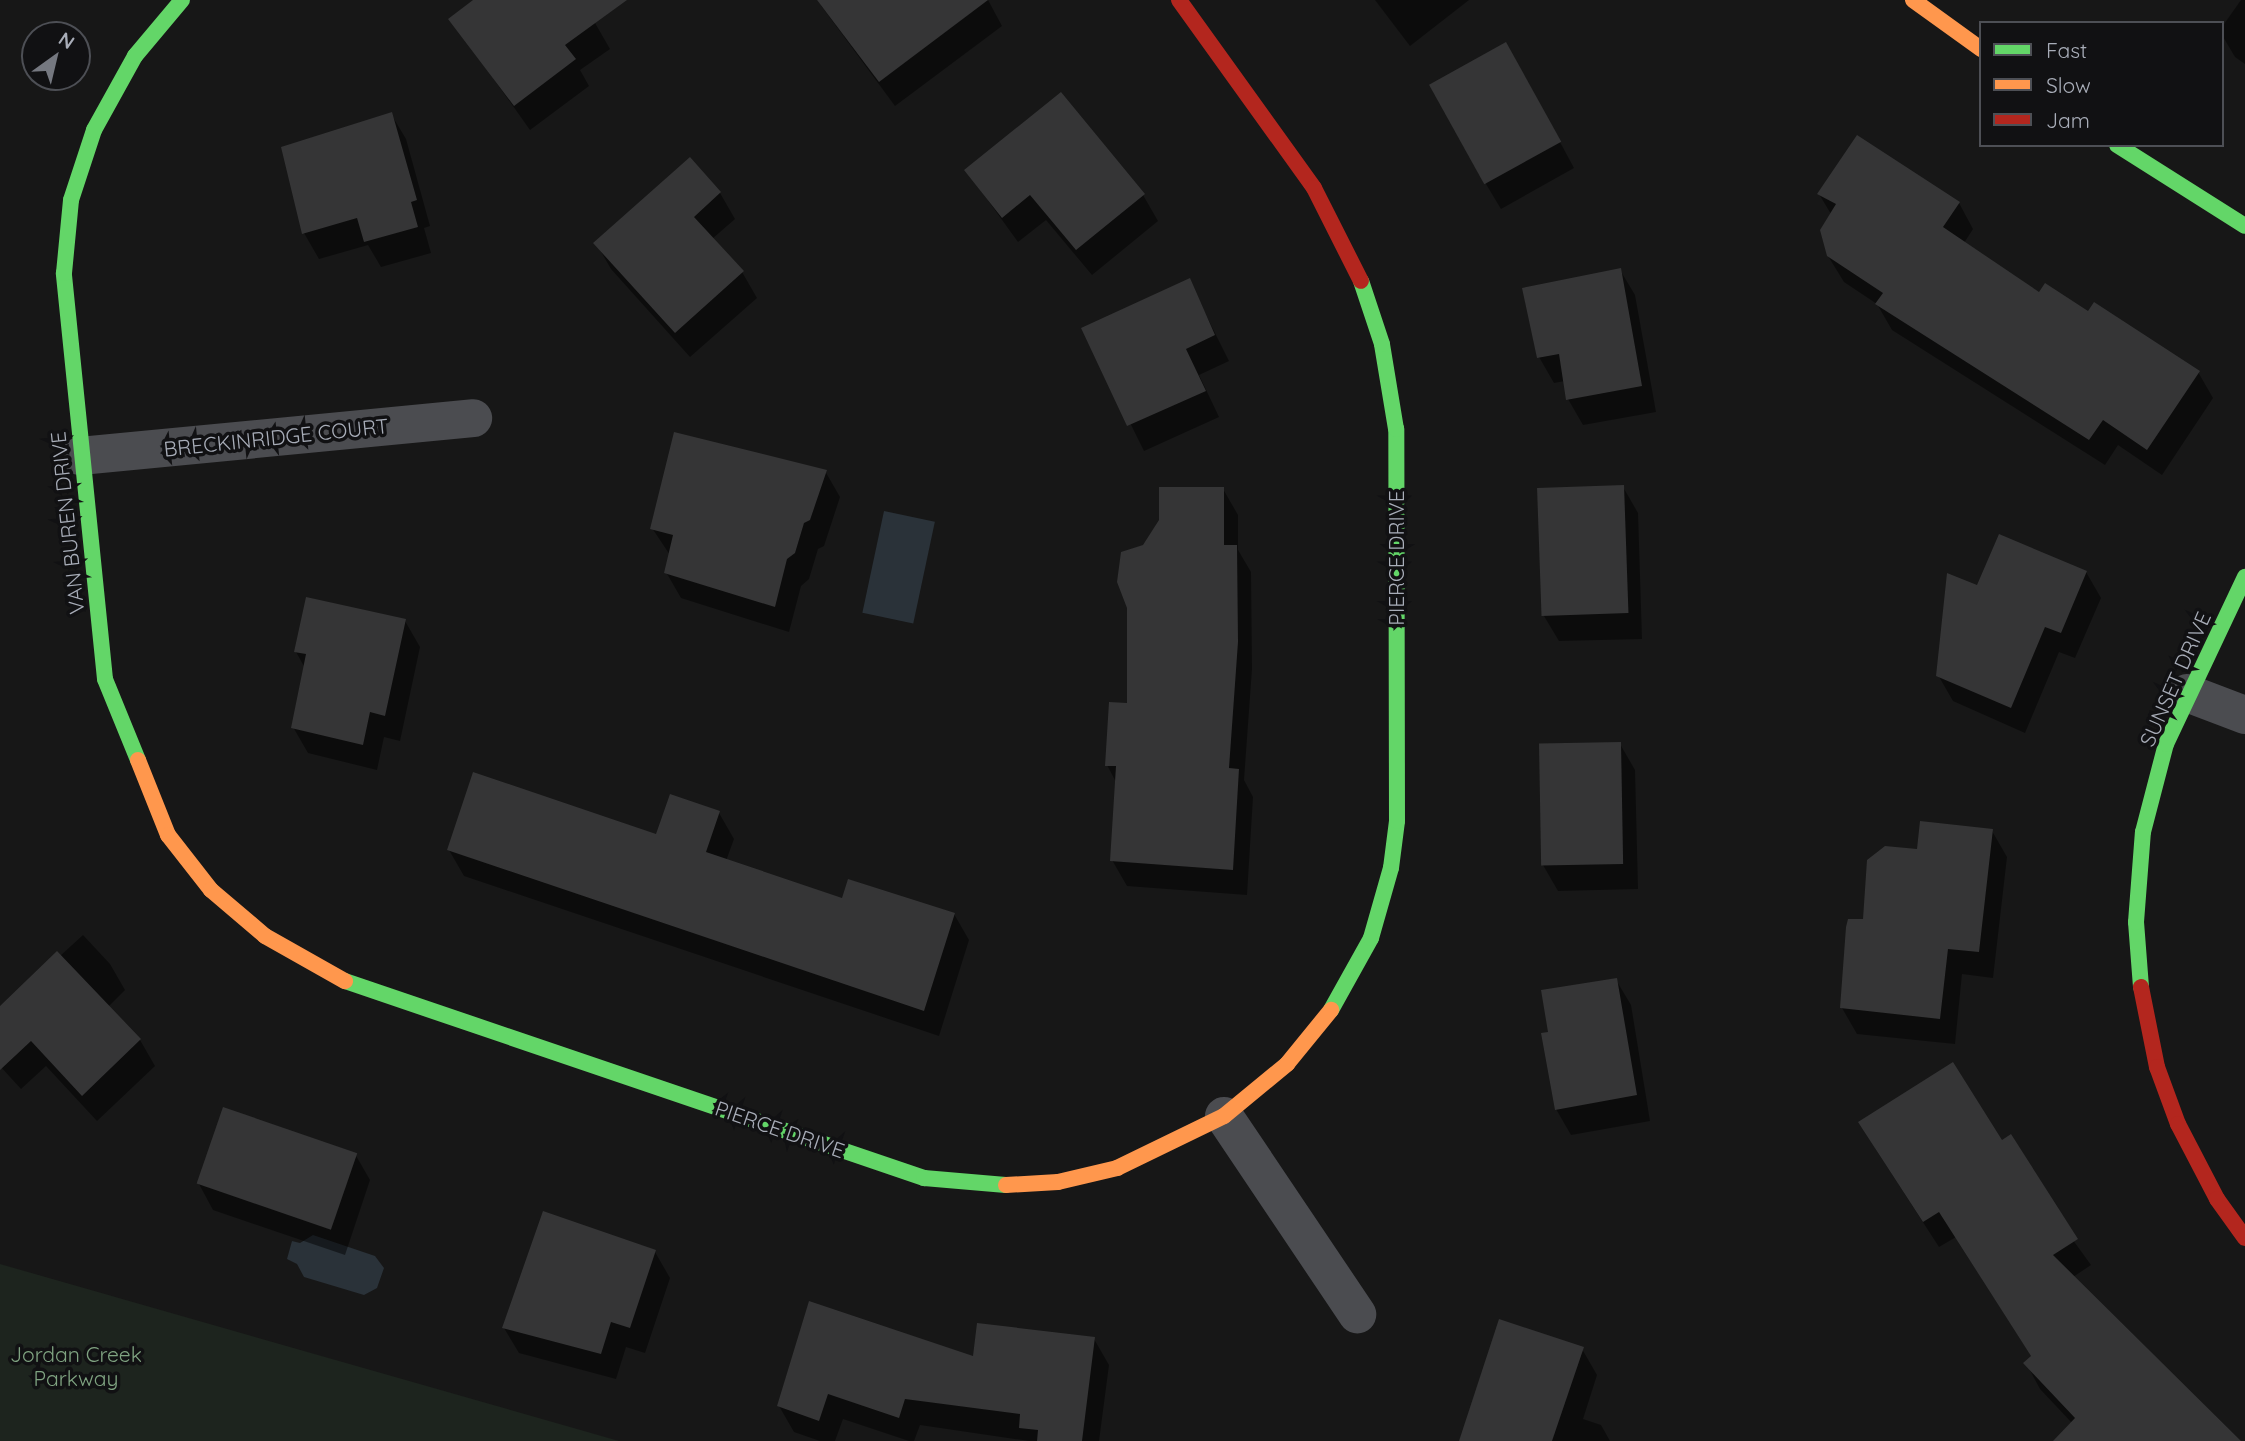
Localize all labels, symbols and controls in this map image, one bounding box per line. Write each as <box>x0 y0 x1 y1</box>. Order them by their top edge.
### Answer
north arrow <box>21 21 91 91</box>
legend <box>1979 21 2224 147</box>
text: N <box>54 26 79 54</box>
text: Fast <box>2046 37 2087 63</box>
text: Slow <box>2046 72 2091 98</box>
text: Jam <box>2046 107 2090 133</box>
street label: BRECKINRIDGE COURT <box>162 413 390 461</box>
street label: VAN BUREN DRIVE <box>45 430 89 616</box>
street label: PIERCE DRIVE <box>1383 490 1409 626</box>
street label: SUNSET DRIVE <box>2134 608 2216 750</box>
street label: PIERCE DRIVE <box>712 1095 848 1163</box>
park label: Jordan Creek Parkway <box>10 1341 142 1391</box>

